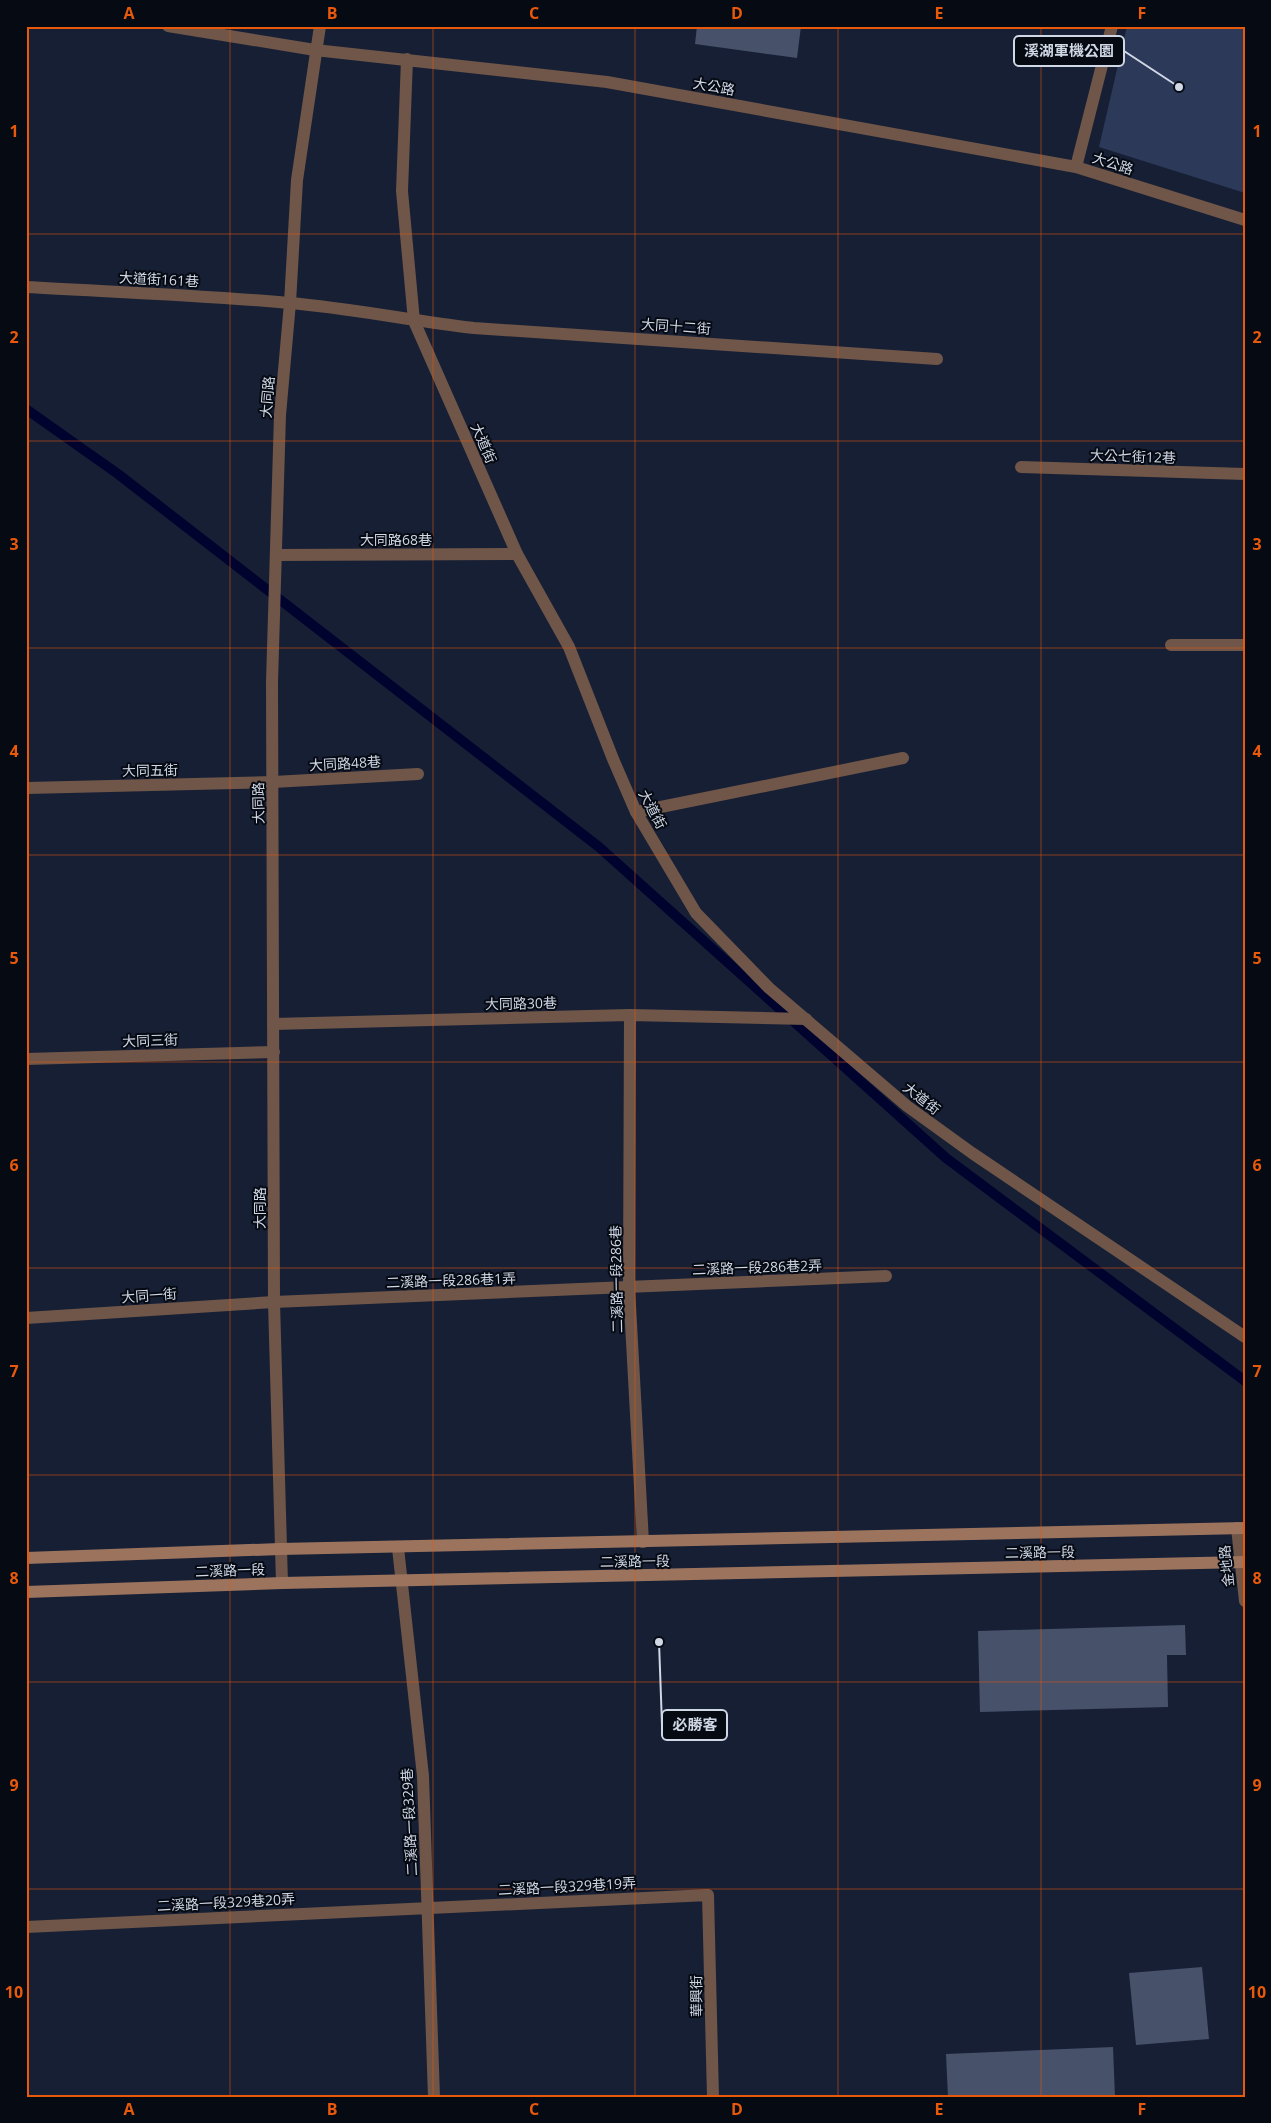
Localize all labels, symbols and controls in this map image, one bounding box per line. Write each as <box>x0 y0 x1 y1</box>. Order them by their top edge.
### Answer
text: A <box>123 2 135 24</box>
text: B <box>327 2 337 24</box>
text: C <box>529 2 539 24</box>
text: D <box>731 2 743 24</box>
text: E <box>935 2 944 24</box>
text: F <box>1138 2 1146 24</box>
callout: 溪湖軍機公園 <box>1014 36 1124 66</box>
text: 溪湖軍機公園 <box>1024 40 1114 60</box>
street label: 大公路 <box>692 73 736 99</box>
text: 1 <box>9 120 19 142</box>
text: 1 <box>1252 120 1262 142</box>
street label: 大公路 <box>1090 147 1136 179</box>
street label: 大道街161巷 <box>119 267 199 291</box>
street label: 大同十二街 <box>640 314 712 338</box>
text: 2 <box>9 326 19 348</box>
text: 2 <box>1252 326 1262 348</box>
street label: 大同路 <box>256 375 278 419</box>
street label: 大道街 <box>467 420 501 466</box>
street label: 大公七街12巷 <box>1090 445 1176 467</box>
street label: 大同路68巷 <box>360 530 432 549</box>
text: 3 <box>9 533 19 555</box>
text: 3 <box>1252 533 1262 555</box>
text: 4 <box>9 740 19 762</box>
text: 4 <box>1252 740 1262 762</box>
street label: 大同路48巷 <box>309 752 381 774</box>
street label: 大同五街 <box>122 760 178 780</box>
street label: 大同路 <box>248 782 268 824</box>
street label: 大道街 <box>635 786 671 832</box>
text: 5 <box>9 947 19 969</box>
text: 5 <box>1252 947 1262 969</box>
street label: 大同路30巷 <box>485 993 557 1013</box>
street label: 大同三街 <box>122 1030 178 1050</box>
street label: 大道街 <box>900 1078 944 1118</box>
text: 6 <box>9 1154 19 1176</box>
text: 6 <box>1252 1154 1262 1176</box>
street label: 大同路 <box>250 1187 269 1229</box>
street label: 二溪路一段286巷 <box>606 1225 626 1333</box>
street label: 二溪路一段286巷2弄 <box>692 1255 822 1279</box>
street label: 二溪路一段286巷1弄 <box>386 1268 516 1292</box>
street label: 大同一街 <box>120 1284 178 1306</box>
text: 7 <box>9 1360 19 1382</box>
text: 7 <box>1252 1360 1262 1382</box>
street label: 二溪路一段 <box>1005 1542 1075 1562</box>
street label: 金地路 <box>1214 1544 1238 1588</box>
street label: 二溪路一段 <box>600 1551 670 1571</box>
street label: 二溪路一段 <box>195 1559 265 1581</box>
text: 8 <box>9 1567 19 1589</box>
text: 8 <box>1252 1567 1262 1589</box>
callout: 必勝客 <box>662 1710 727 1740</box>
text: 必勝客 <box>672 1714 718 1734</box>
street label: 二溪路一段329巷 <box>397 1768 421 1876</box>
text: 9 <box>9 1774 19 1796</box>
text: 9 <box>1252 1774 1262 1796</box>
street label: 二溪路一段329巷19弄 <box>498 1873 636 1899</box>
street label: 二溪路一段329巷20弄 <box>157 1889 295 1915</box>
street label: 華興街 <box>686 1975 706 2017</box>
text: 10 <box>5 1981 23 2003</box>
text: 10 <box>1248 1981 1266 2003</box>
text: A <box>123 2098 135 2120</box>
text: B <box>327 2098 337 2120</box>
text: C <box>529 2098 539 2120</box>
text: D <box>731 2098 743 2120</box>
text: E <box>935 2098 944 2120</box>
text: F <box>1138 2098 1146 2120</box>

